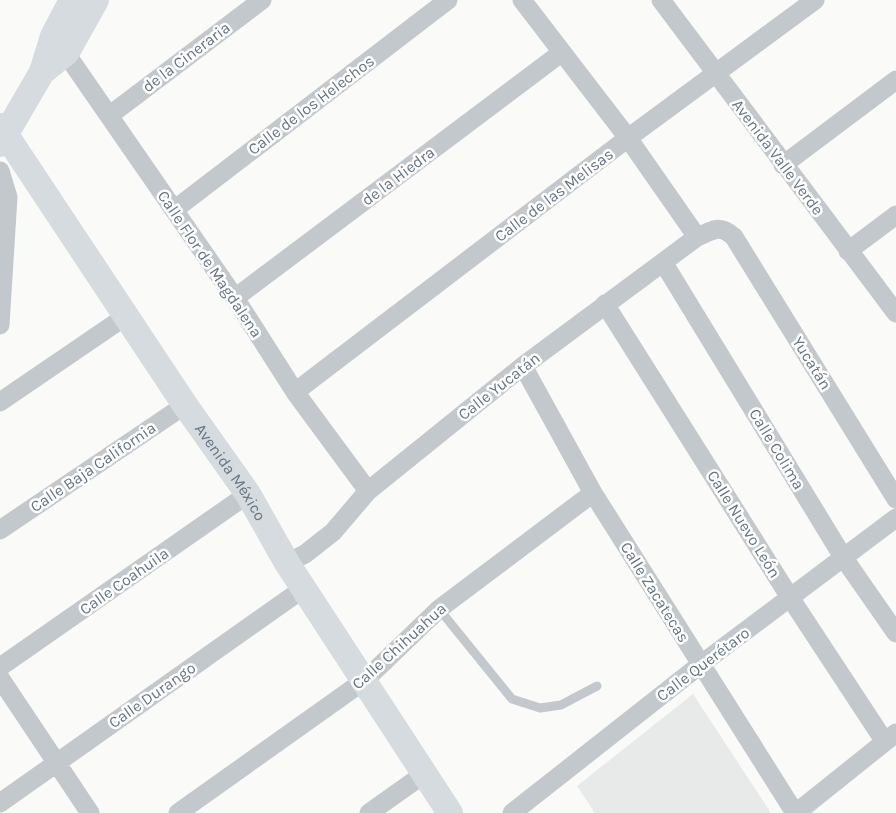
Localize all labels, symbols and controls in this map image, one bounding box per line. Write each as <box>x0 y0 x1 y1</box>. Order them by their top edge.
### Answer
street label: de la Cineraria <box>138 18 234 96</box>
street label: Calle de los Helechos <box>244 51 378 159</box>
street label: Avenida Valle Verde <box>728 95 828 219</box>
street label: de la Hiedra <box>358 142 438 210</box>
street label: Calle de las Melisas <box>491 144 617 246</box>
street label: Calle Flor de Magdalena <box>154 187 266 341</box>
street label: Yucatán <box>788 333 836 393</box>
street label: Calle Yucatán <box>454 348 544 424</box>
street label: Calle Colima <box>745 405 809 493</box>
street label: Calle Baja California <box>27 418 159 516</box>
street label: Avenida México <box>191 420 270 524</box>
street label: Calle Nuevo León <box>703 467 785 581</box>
street label: Calle Zacatecas <box>617 538 693 646</box>
street label: Calle Coahuila <box>76 543 172 619</box>
street label: Calle Chihuahua <box>348 599 450 693</box>
street label: Calle Querétaro <box>653 623 753 705</box>
street label: Calle Durango <box>105 658 199 732</box>

